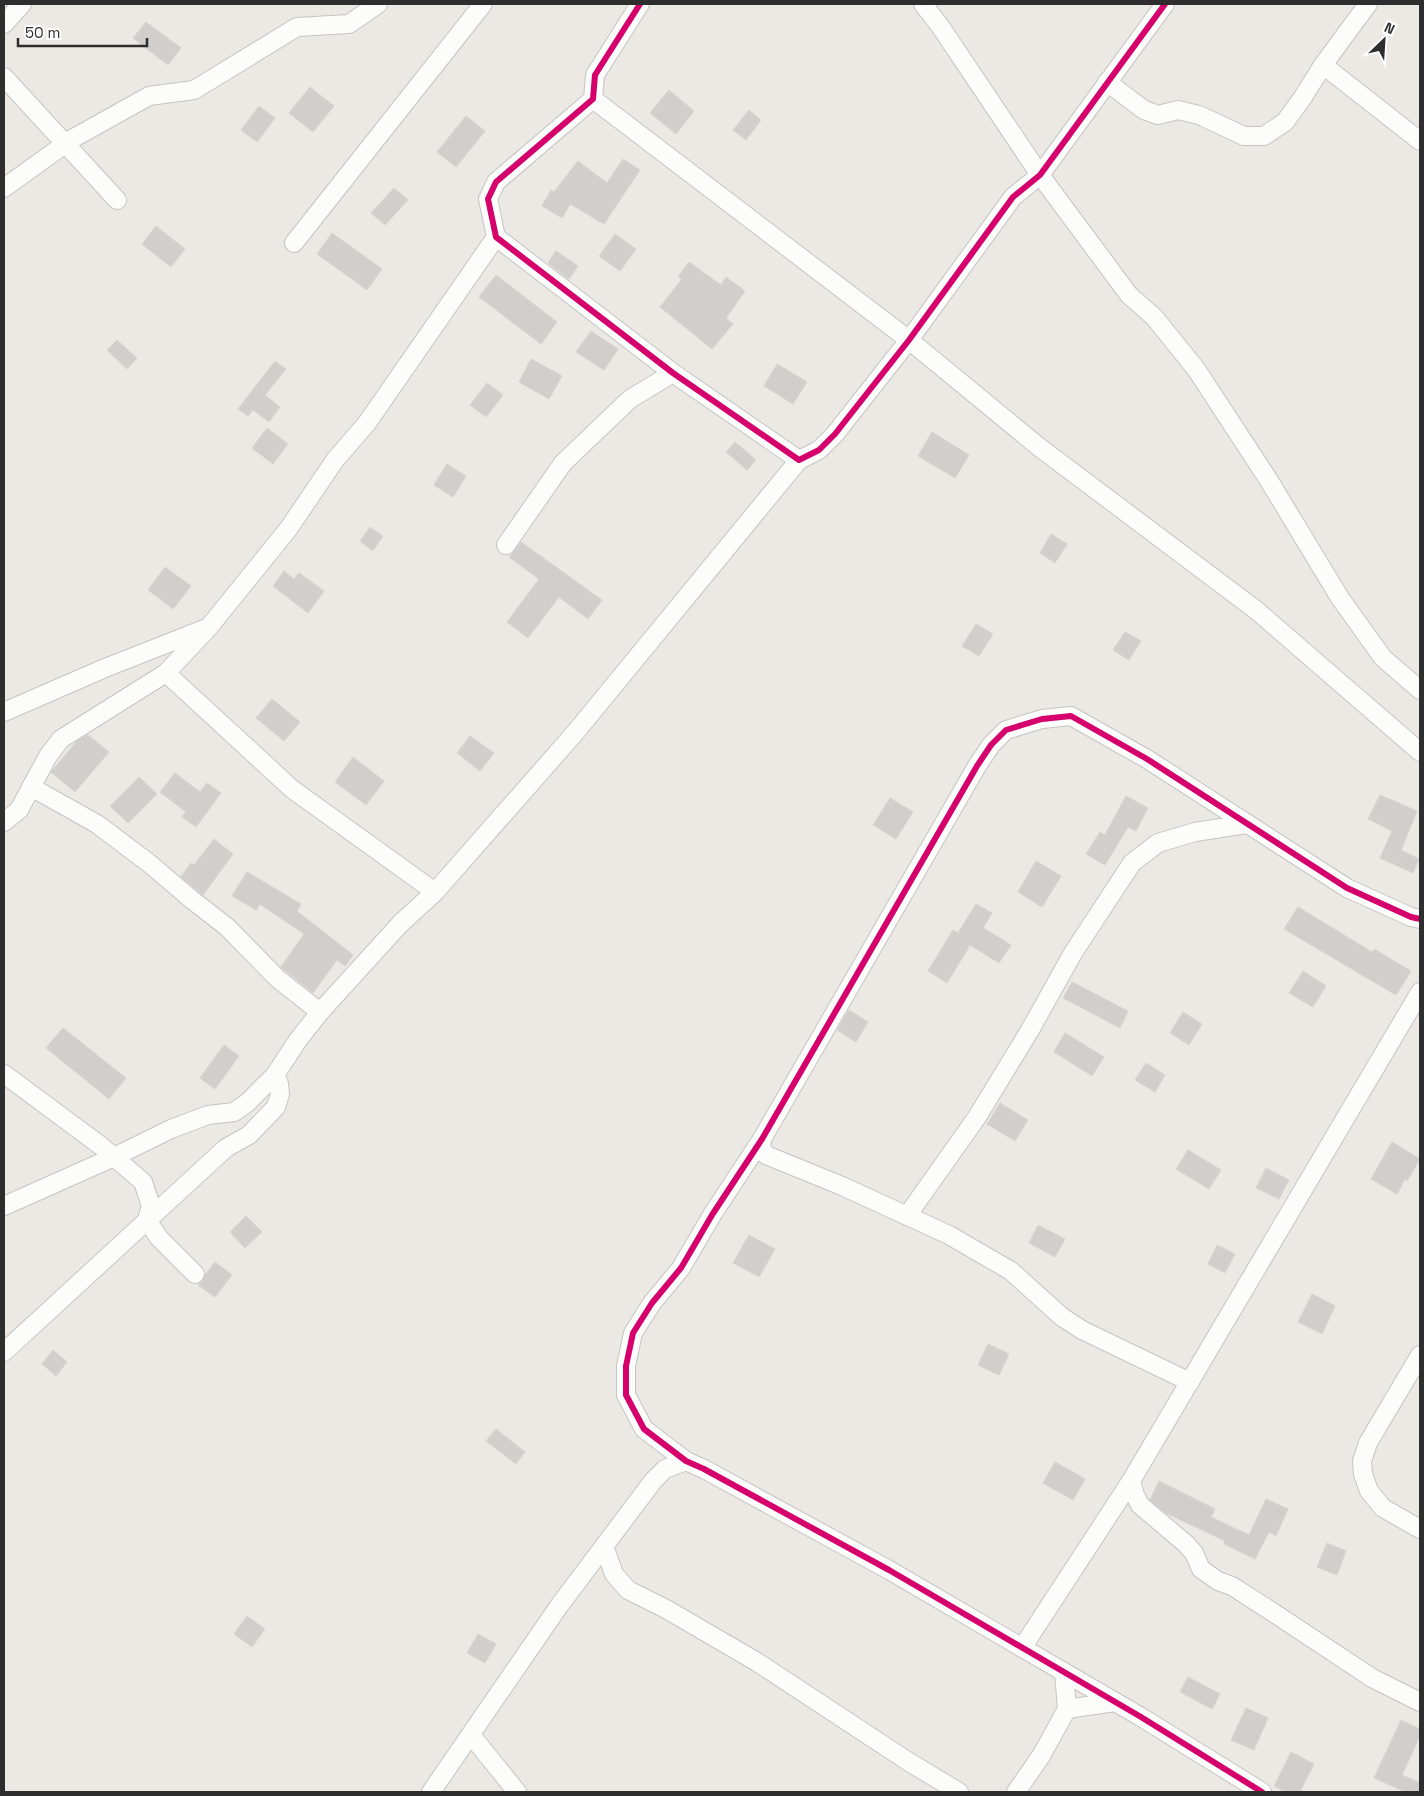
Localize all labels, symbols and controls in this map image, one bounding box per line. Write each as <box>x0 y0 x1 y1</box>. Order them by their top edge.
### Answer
scale bar <box>18 15 146 47</box>
north arrow <box>1359 15 1409 65</box>
text: N <box>1381 18 1398 38</box>
text: 50 m <box>25 23 60 42</box>

